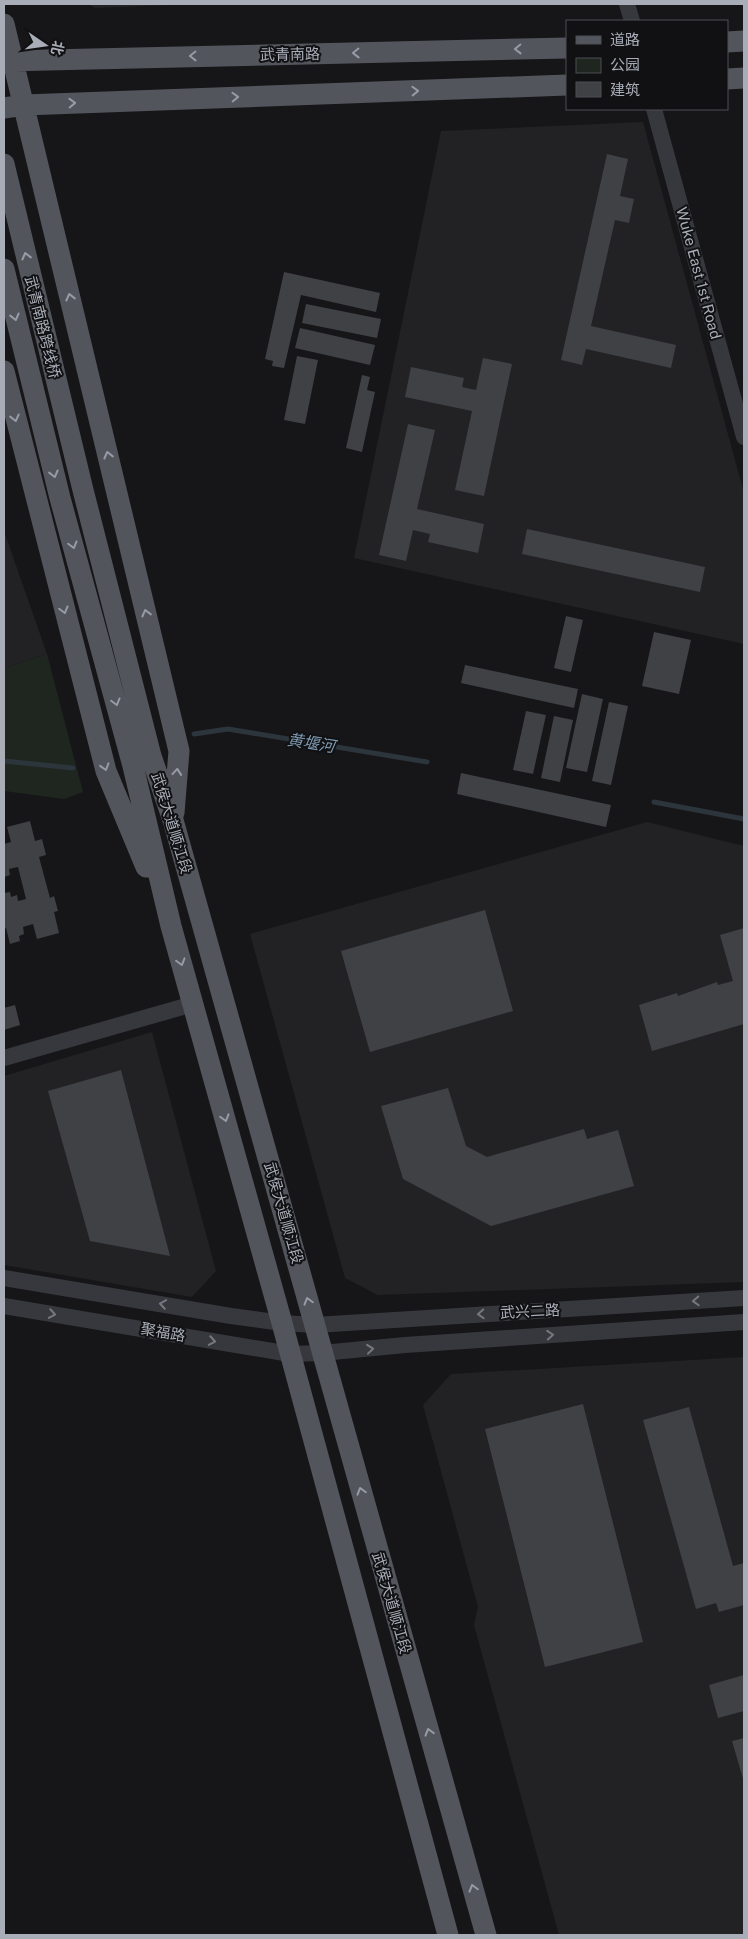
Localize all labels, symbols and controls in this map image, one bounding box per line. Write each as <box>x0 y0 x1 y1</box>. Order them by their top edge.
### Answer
north arrow <box>20 20 70 70</box>
legend <box>566 20 728 110</box>
text: 道路 <box>610 31 640 48</box>
text: 北 <box>48 39 67 57</box>
one-way arrow <box>514 44 522 54</box>
street label: 武青南路 <box>260 45 320 63</box>
one-way arrow <box>351 47 359 58</box>
one-way arrow <box>189 51 196 61</box>
text: 公园 <box>610 56 640 73</box>
text: 建筑 <box>610 81 640 98</box>
one-way arrow <box>411 85 419 96</box>
one-way arrow <box>231 92 239 102</box>
one-way arrow <box>69 98 77 108</box>
street label: Wuke East 1st Road <box>673 205 725 341</box>
one-way arrow <box>21 251 32 260</box>
street label: 武青南路跨线桥 <box>22 274 64 380</box>
one-way arrow <box>65 293 76 302</box>
one-way arrow <box>9 312 20 321</box>
one-way arrow <box>9 414 20 423</box>
one-way arrow <box>103 451 114 460</box>
one-way arrow <box>48 470 59 479</box>
one-way arrow <box>67 541 78 550</box>
one-way arrow <box>58 605 69 614</box>
one-way arrow <box>141 609 152 618</box>
one-way arrow <box>110 698 120 706</box>
water label: 黄堰河 <box>286 730 339 757</box>
one-way arrow <box>100 762 110 771</box>
one-way arrow <box>172 767 183 775</box>
street label: 武侯大道顺江段 <box>149 770 195 876</box>
one-way arrow <box>175 957 186 966</box>
one-way arrow <box>219 1113 229 1122</box>
street label: 武侯大道顺江段 <box>261 1160 307 1266</box>
one-way arrow <box>691 1295 699 1306</box>
one-way arrow <box>304 1297 314 1306</box>
one-way arrow <box>158 1300 167 1310</box>
street label: 武兴二路 <box>500 1301 560 1321</box>
one-way arrow <box>47 1308 56 1318</box>
one-way arrow <box>477 1308 485 1319</box>
street label: 聚福路 <box>139 1320 187 1344</box>
one-way arrow <box>546 1330 554 1341</box>
one-way arrow <box>208 1335 216 1345</box>
one-way arrow <box>367 1344 375 1355</box>
one-way arrow <box>356 1488 366 1496</box>
street label: 武侯大道顺江段 <box>369 1550 415 1656</box>
one-way arrow <box>424 1728 434 1737</box>
one-way arrow <box>468 1885 478 1893</box>

